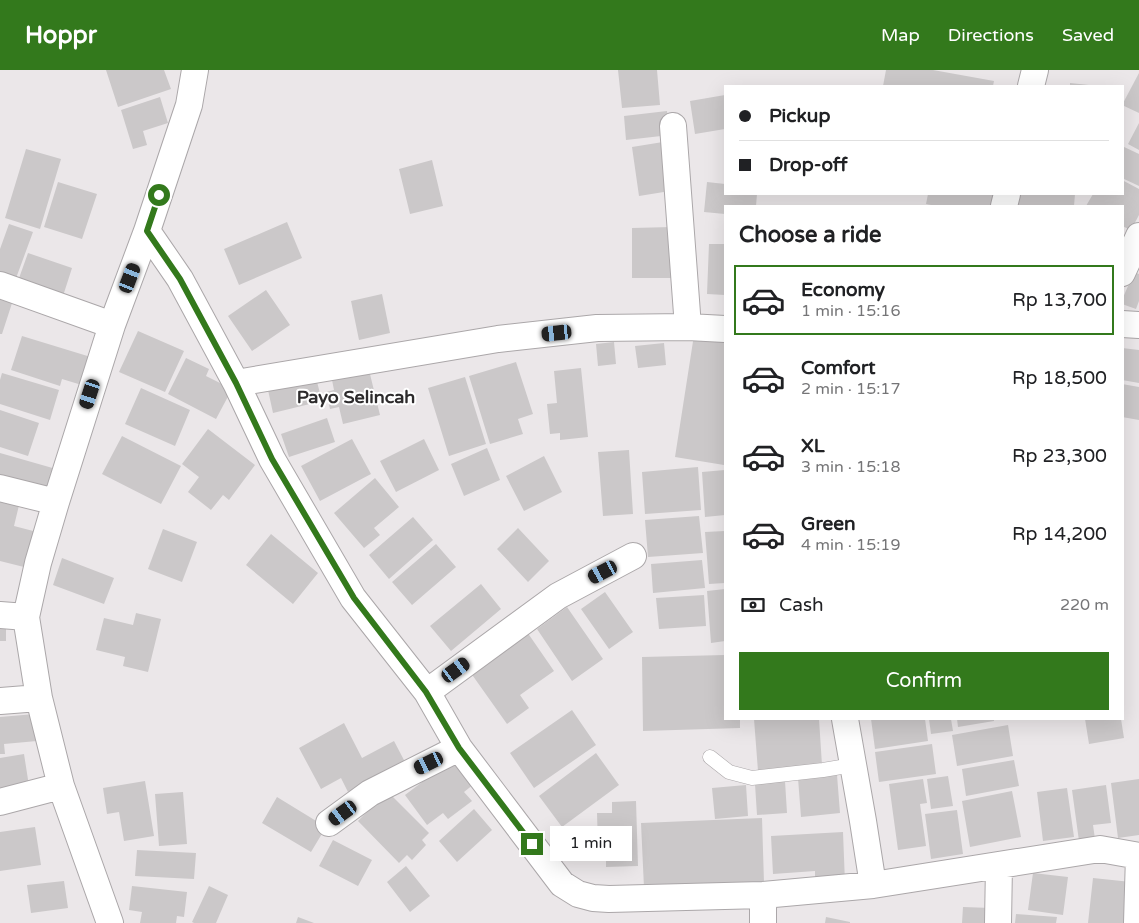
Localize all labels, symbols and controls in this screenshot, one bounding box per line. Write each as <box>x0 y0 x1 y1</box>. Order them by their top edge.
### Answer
text: Hoppr <box>25 21 97 50</box>
text: Map <box>881 24 920 46</box>
text: Directions <box>948 24 1034 46</box>
text: Saved <box>1062 24 1114 46</box>
text: Pickup <box>769 105 830 127</box>
text: Drop-off <box>769 154 848 176</box>
route start <box>148 184 170 206</box>
text: Choose a ride <box>739 222 882 248</box>
car <box>117 261 142 295</box>
icon: car <box>741 278 786 323</box>
text: Economy <box>801 279 885 301</box>
text: Rp 13,700 <box>1012 289 1107 311</box>
text: 1 min · 15:16 <box>801 301 900 321</box>
car <box>541 324 572 342</box>
icon: car <box>741 356 786 401</box>
text: Comfort <box>801 357 875 379</box>
text: Rp 18,500 <box>1012 367 1107 389</box>
car <box>78 377 101 411</box>
text: 2 min · 15:17 <box>801 379 900 399</box>
district label: Payo Selincah <box>297 386 415 408</box>
icon: car <box>741 434 786 479</box>
text: XL <box>801 435 825 457</box>
text: Rp 23,300 <box>1012 445 1107 467</box>
text: 3 min · 15:18 <box>801 457 900 477</box>
icon: car <box>741 512 786 557</box>
text: Green <box>801 513 855 535</box>
text: Rp 14,200 <box>1012 523 1107 545</box>
text: 4 min · 15:19 <box>801 535 900 555</box>
car <box>586 558 619 586</box>
icon: cash <box>739 591 767 619</box>
text: Cash <box>779 594 824 616</box>
text: 220 m <box>1060 595 1109 615</box>
button: Confirm <box>739 652 1109 710</box>
car <box>439 655 472 685</box>
car <box>412 750 445 776</box>
car <box>326 798 359 828</box>
callout: 1 min <box>550 826 632 862</box>
route end <box>521 833 543 855</box>
text: 1 min <box>570 833 612 853</box>

